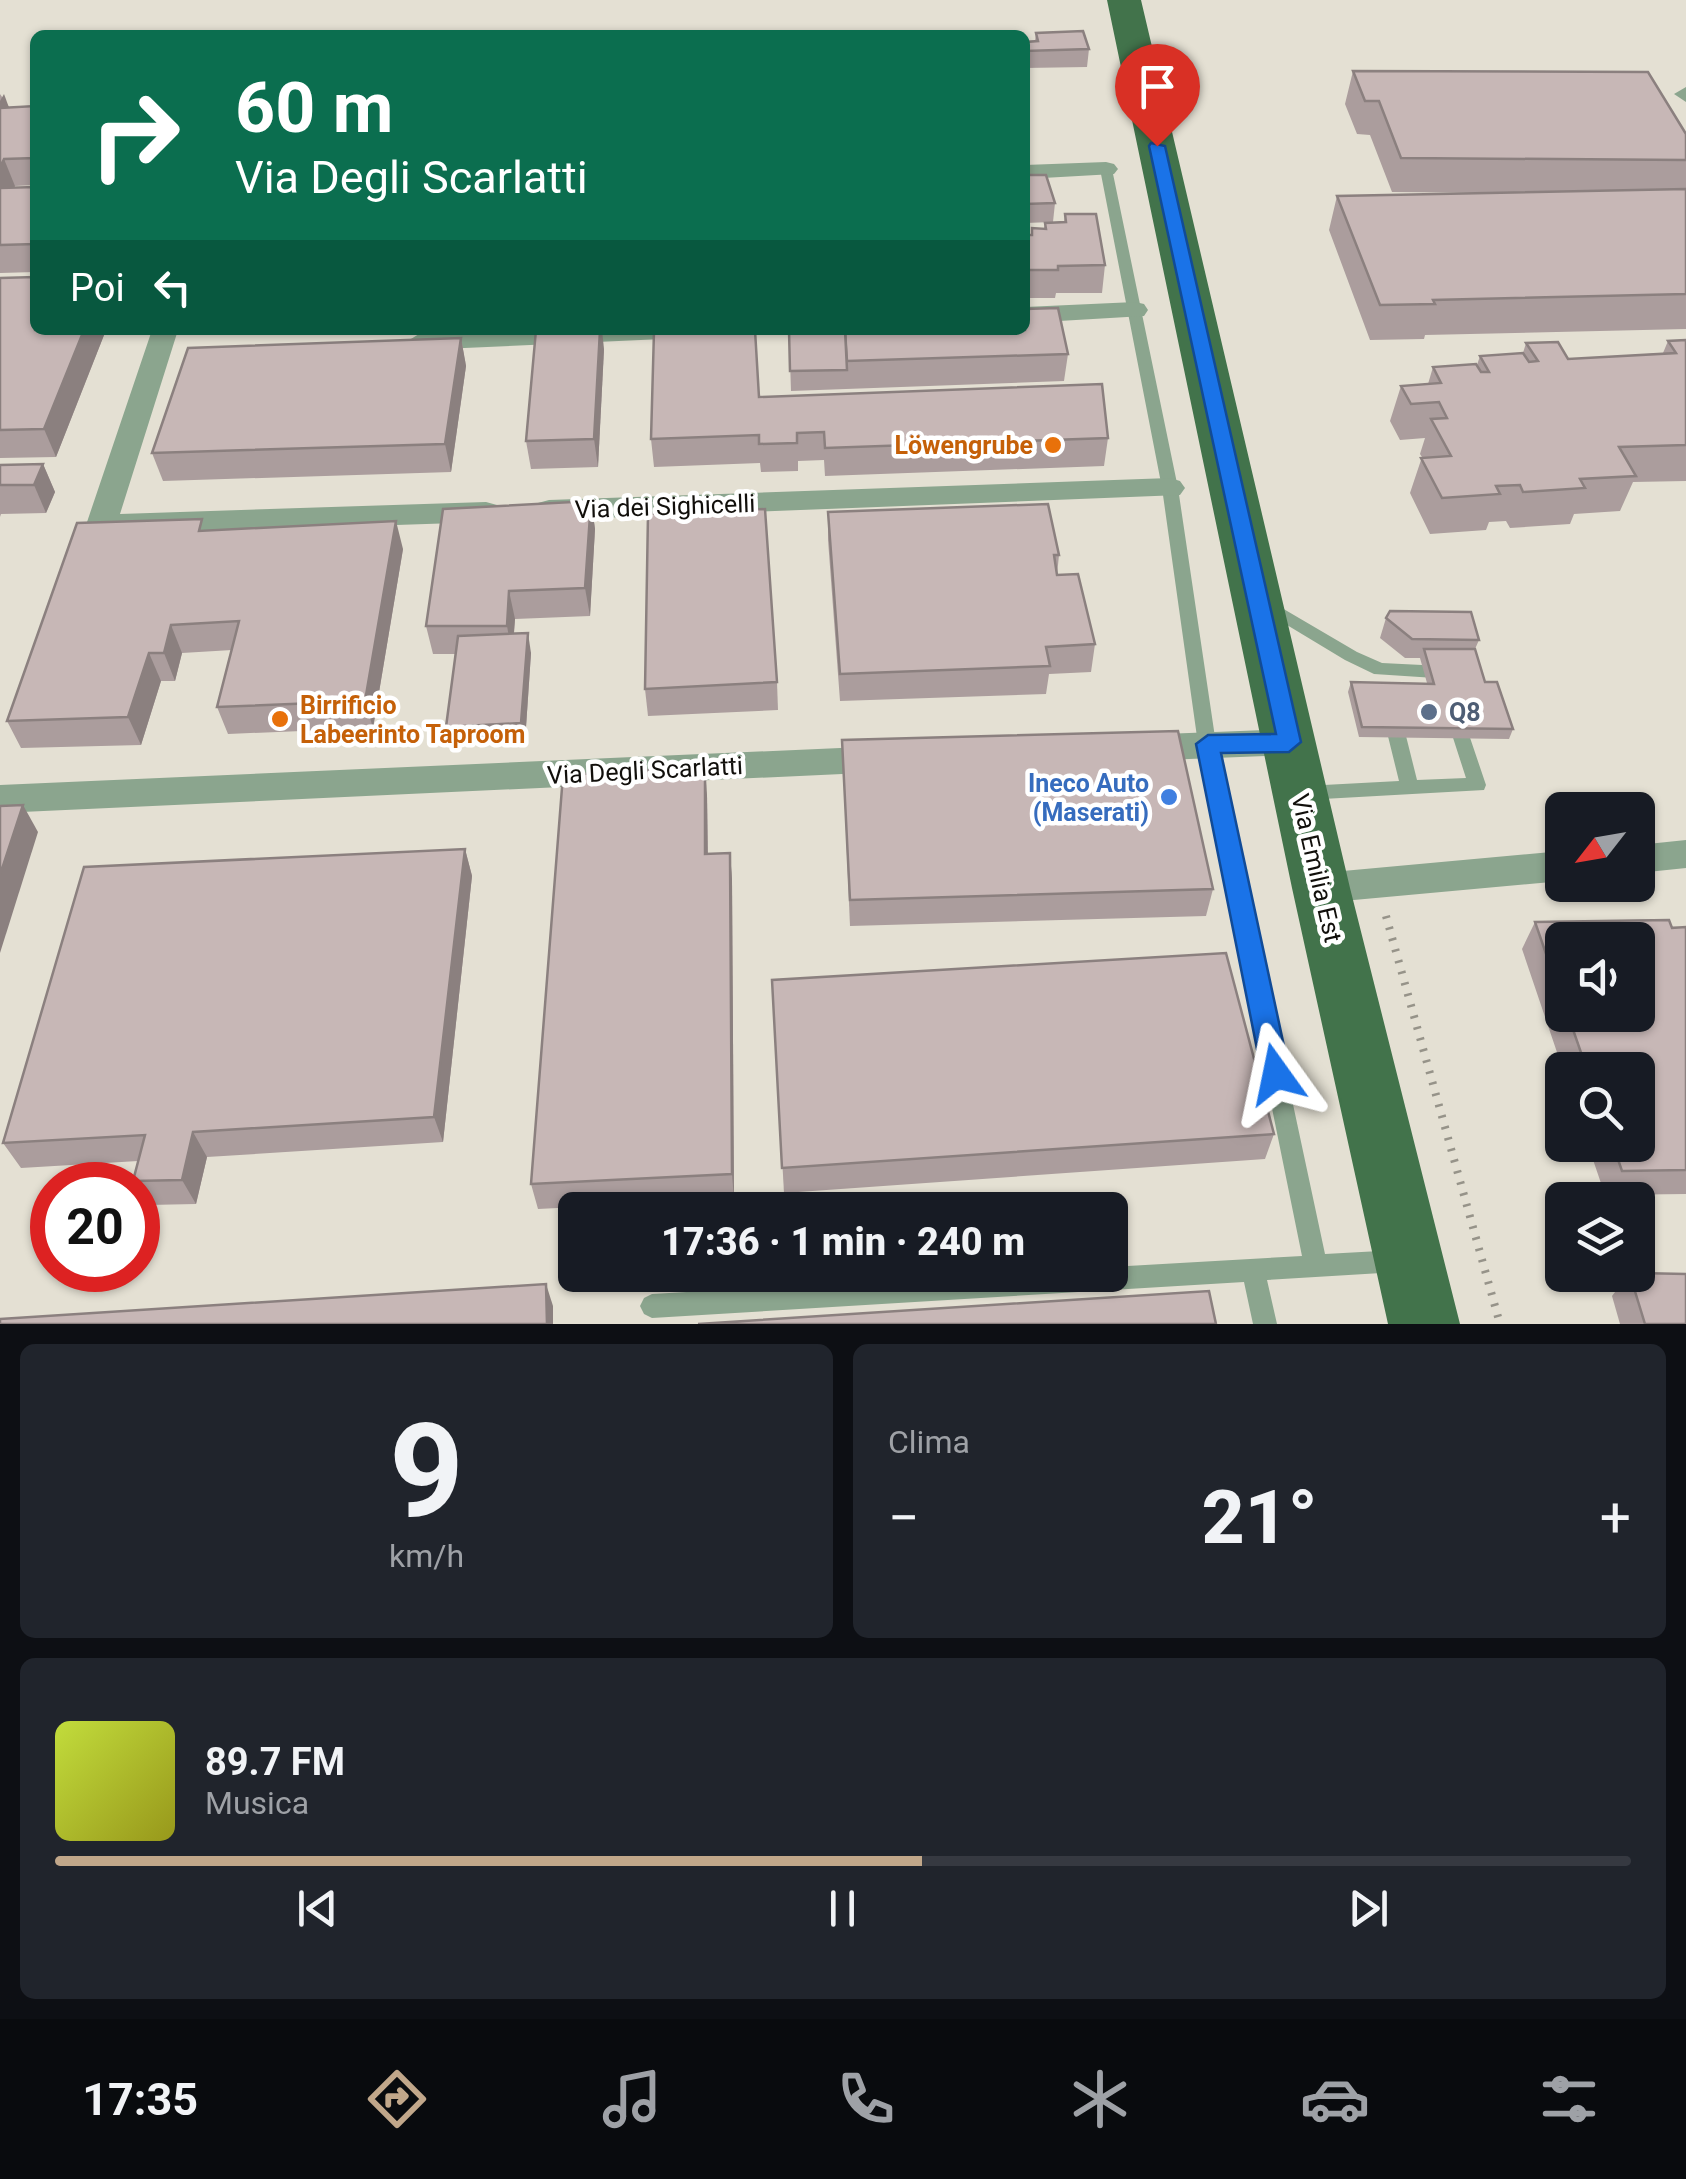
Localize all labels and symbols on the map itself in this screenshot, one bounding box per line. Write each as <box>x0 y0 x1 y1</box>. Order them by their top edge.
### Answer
pin <box>1115 44 1200 147</box>
place label: Löwengrube <box>894 431 1033 460</box>
marker: Löwengrube <box>1042 434 1064 456</box>
street label: Via dei Sighicelli <box>574 489 756 524</box>
place label: Birrificio Labeerinto Taproom <box>300 691 525 749</box>
place label: Q8 <box>1449 698 1481 727</box>
marker: Q8 <box>1418 701 1440 723</box>
marker: Birrificio Labeerinto Taproom <box>269 708 291 730</box>
street label: Via Degli Scarlatti <box>546 751 744 790</box>
place label: Ineco Auto (Maserati) <box>1028 769 1149 827</box>
marker: Ineco Auto (Maserati) <box>1158 786 1180 808</box>
street label: Via Emilia Est <box>1285 791 1348 945</box>
north arrow <box>1545 792 1655 902</box>
position arrow <box>1224 1022 1328 1126</box>
speed limit sign: 20 <box>30 1162 160 1292</box>

